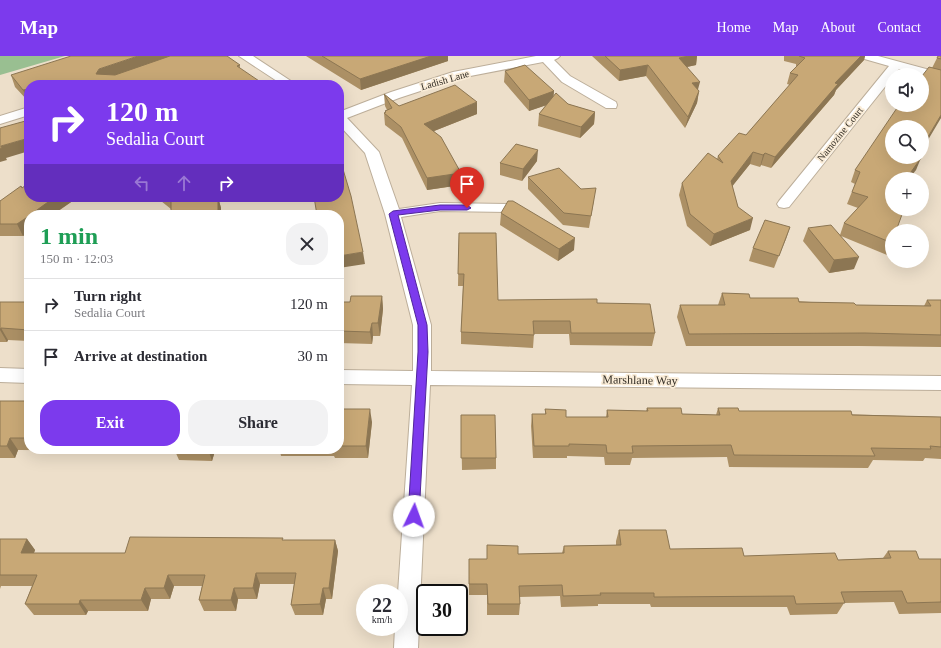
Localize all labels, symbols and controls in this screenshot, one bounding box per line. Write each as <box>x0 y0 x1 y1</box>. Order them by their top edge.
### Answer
text: Map <box>20 17 58 38</box>
text: Home <box>717 20 751 35</box>
text: Map <box>773 20 798 35</box>
text: About <box>820 20 855 35</box>
text: Contact <box>877 20 921 35</box>
street label: Ladish Lane <box>420 68 471 92</box>
map controls <box>885 68 929 268</box>
button: sound <box>885 68 929 112</box>
icon: right <box>40 96 92 148</box>
text: 120 m <box>106 96 178 127</box>
street label: Namozine Court <box>815 105 865 163</box>
button: search <box>885 120 929 164</box>
text: Sedalia Court <box>106 129 204 149</box>
pin <box>450 167 484 208</box>
icon: left <box>131 172 153 194</box>
icon: ahead <box>173 172 195 194</box>
icon: right <box>215 172 237 194</box>
button: + <box>885 172 929 216</box>
icon: arrive <box>456 173 478 195</box>
text: 1 min <box>40 223 98 249</box>
button: close <box>286 223 328 265</box>
button: − <box>885 224 929 268</box>
text: 150 m · 12:03 <box>40 251 113 266</box>
text: Turn right <box>74 288 141 304</box>
icon: right <box>40 294 62 316</box>
text: 120 m <box>290 296 328 312</box>
text: Sedalia Court <box>74 305 145 320</box>
icon: arrive <box>40 346 62 368</box>
text: Arrive at destination <box>74 348 207 364</box>
text: 30 m <box>298 348 328 364</box>
street label: Marshlane Way <box>602 372 678 388</box>
button: Exit <box>40 400 180 446</box>
button: Share <box>188 400 328 446</box>
position arrow <box>393 495 435 537</box>
speed limit sign: 30 <box>416 584 468 636</box>
text: 22 <box>372 594 392 616</box>
text: km/h <box>372 614 392 625</box>

